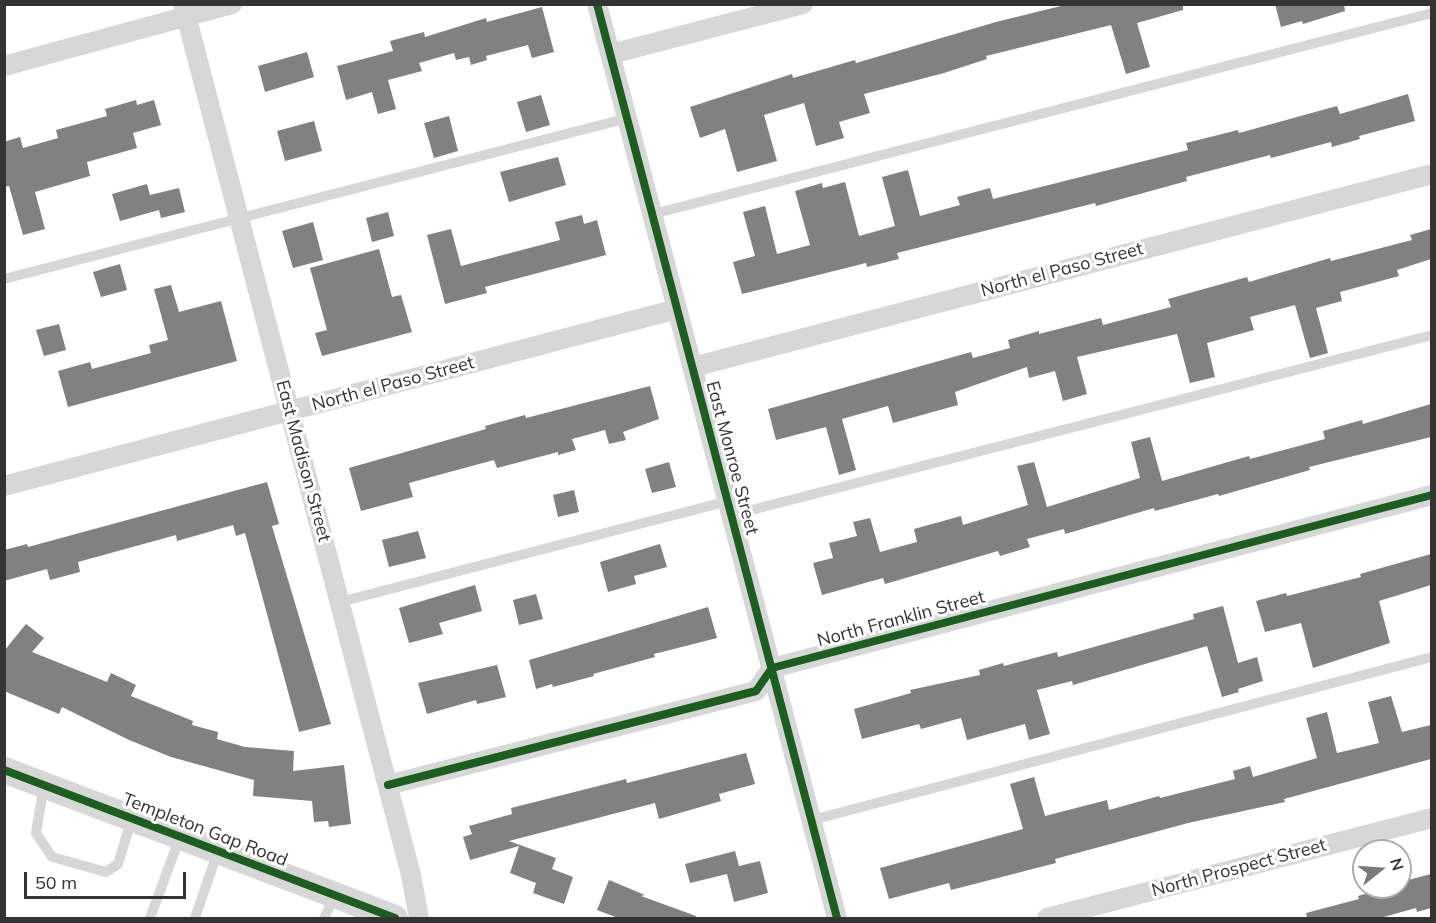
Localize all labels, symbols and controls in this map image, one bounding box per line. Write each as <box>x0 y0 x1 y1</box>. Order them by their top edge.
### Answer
street label: North el Paso Street <box>979 238 1145 302</box>
street label: North el Paso Street <box>310 352 476 416</box>
street label: East Madison Street <box>271 378 335 544</box>
street label: East Monroe Street <box>701 379 763 537</box>
street label: North Franklin Street <box>815 586 987 652</box>
street label: Templeton Gap Road <box>119 789 291 871</box>
street label: North Prospect Street <box>1149 834 1329 902</box>
north arrow <box>1352 839 1412 899</box>
text: N <box>1386 856 1409 873</box>
scale bar <box>27 860 189 898</box>
text: 50 m <box>35 871 77 894</box>

